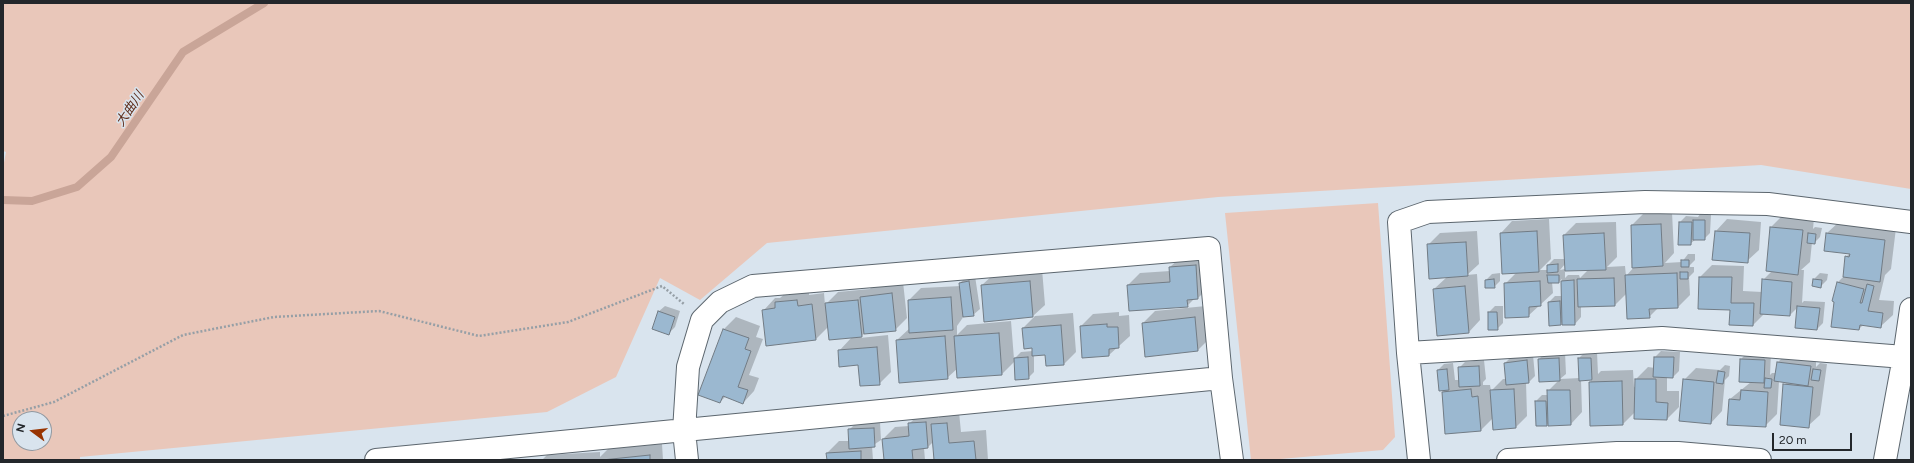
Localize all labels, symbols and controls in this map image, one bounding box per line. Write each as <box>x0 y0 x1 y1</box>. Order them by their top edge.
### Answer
water label: 大曲川 <box>113 88 147 130</box>
north arrow <box>12 411 52 451</box>
text: N <box>14 422 28 434</box>
scale bar <box>1774 425 1854 451</box>
text: 20 m <box>1779 433 1807 447</box>

